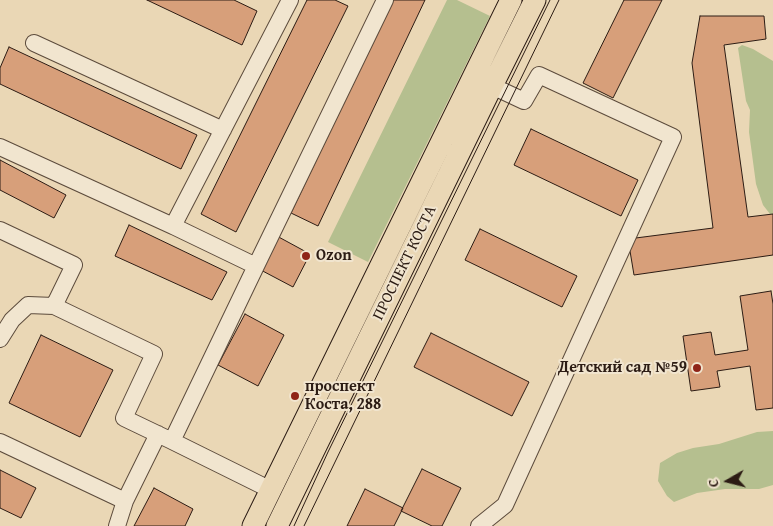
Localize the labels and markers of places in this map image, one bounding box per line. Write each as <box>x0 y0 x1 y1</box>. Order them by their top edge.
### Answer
place label: Ozon <box>316 246 352 266</box>
marker: Ozon <box>300 250 312 262</box>
place label: Детский сад №59 <box>558 358 687 378</box>
marker: Детский сад №59 <box>691 362 703 374</box>
place label: проспект Коста, 288 <box>305 377 381 415</box>
marker: проспект Коста, 288 <box>289 390 301 402</box>

